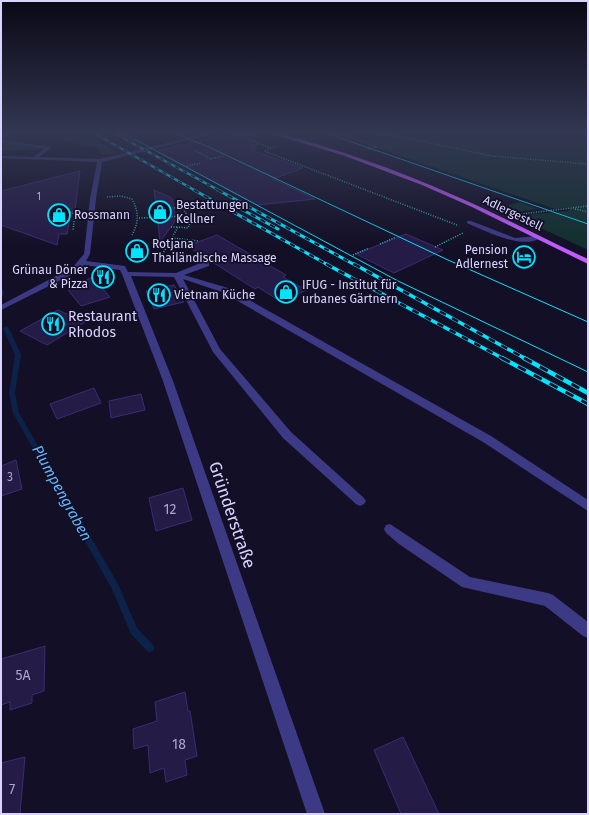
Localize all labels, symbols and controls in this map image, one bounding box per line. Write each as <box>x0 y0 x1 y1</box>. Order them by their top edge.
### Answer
house number: 1 <box>37 191 41 203</box>
street label: Adlergestell <box>481 193 545 234</box>
place label: Bestattungen Kellner <box>176 198 249 226</box>
shop icon: Bestattungen Kellner <box>147 199 173 225</box>
shop icon: Rossmann <box>46 202 72 228</box>
place label: Rossmann <box>74 208 130 222</box>
place label: Rotjana Thailändische Massage <box>152 237 277 265</box>
shop icon: Rotjana Thailändische Massage <box>124 238 150 264</box>
place label: Pension Adlernest <box>456 243 509 271</box>
hotel icon: Pension Adlernest <box>511 244 537 270</box>
place label: Grünau Döner & Pizza <box>12 263 88 291</box>
restaurant icon: Grünau Döner & Pizza <box>90 264 116 290</box>
place label: IFUG - Institut für urbanes Gärtnern <box>302 278 398 306</box>
shop icon: IFUG - Institut für urbanes Gärtnern <box>273 279 299 305</box>
restaurant icon: Vietnam Küche <box>146 282 172 308</box>
place label: Vietnam Küche <box>174 288 255 302</box>
place label: Restaurant Rhodos <box>68 308 138 341</box>
restaurant icon: Restaurant Rhodos <box>40 311 66 337</box>
water label: Plumpengraben <box>28 442 96 544</box>
street label: Gründerstraße <box>204 459 260 571</box>
house number: 3 <box>7 470 13 484</box>
house number: 12 <box>164 501 177 518</box>
house number: 5A <box>15 667 31 684</box>
house number: 18 <box>172 736 186 753</box>
house number: 7 <box>9 781 15 798</box>

